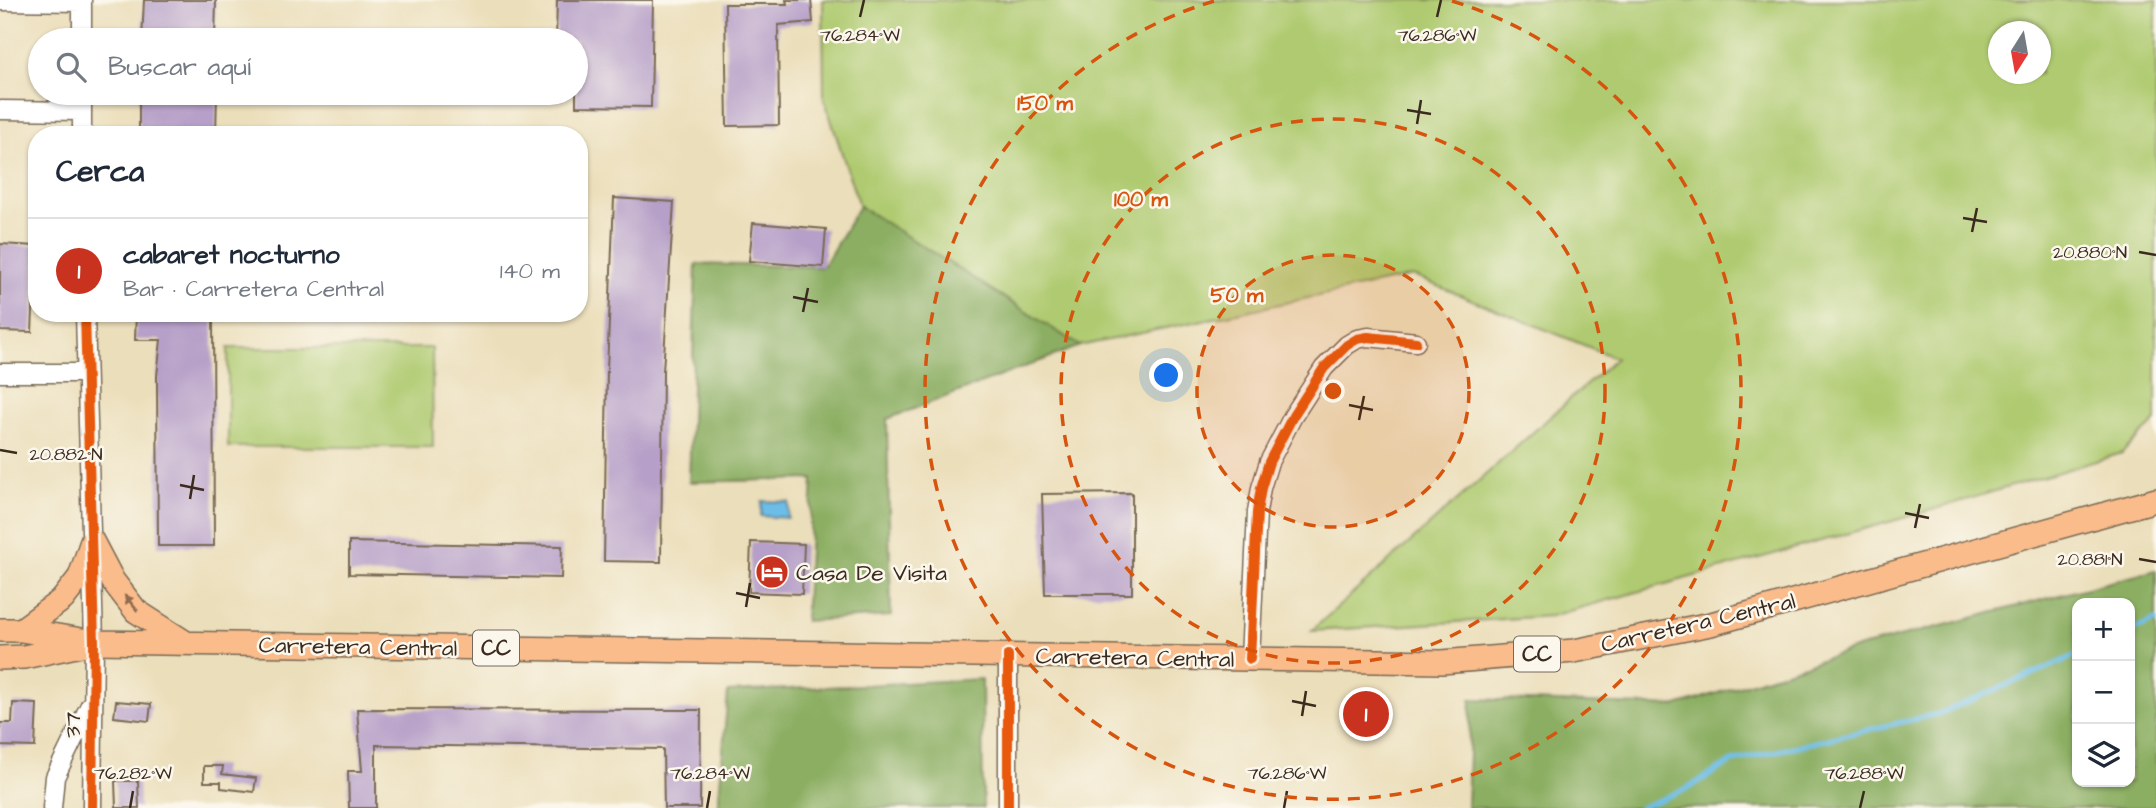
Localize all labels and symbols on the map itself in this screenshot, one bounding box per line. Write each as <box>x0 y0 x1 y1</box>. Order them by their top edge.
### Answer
north arrow <box>1988 21 2051 84</box>
text: 76.284°W <box>820 23 900 48</box>
text: 76.286°W <box>1397 23 1477 48</box>
text: 150 m <box>1017 89 1073 118</box>
text: 100 m <box>1114 185 1169 214</box>
text: 20.880°N <box>2053 240 2127 265</box>
text: 50 m <box>1211 281 1264 310</box>
your location <box>1149 358 1183 392</box>
centre of rings <box>1321 379 1345 403</box>
text: 20.882°N <box>29 442 103 467</box>
text: 20.881°N <box>2057 547 2123 572</box>
hotel icon: Casa De Visita <box>753 553 791 591</box>
place label: Casa De Visita <box>796 557 947 589</box>
street label: Carretera Central <box>1598 585 1799 661</box>
one-way arrow <box>124 595 139 612</box>
street label: Carretera Central <box>258 629 458 665</box>
road number: CC <box>473 630 519 666</box>
road number: CC <box>1514 636 1560 672</box>
street label: Carretera Central <box>1035 640 1235 676</box>
pin: 1 <box>1343 688 1389 740</box>
street label: 37 <box>57 712 89 738</box>
text: 76.282°W <box>94 761 172 786</box>
text: 76.284°W <box>670 761 750 786</box>
text: 76.286°W <box>1247 761 1327 786</box>
text: 76.288°W <box>1824 761 1904 786</box>

